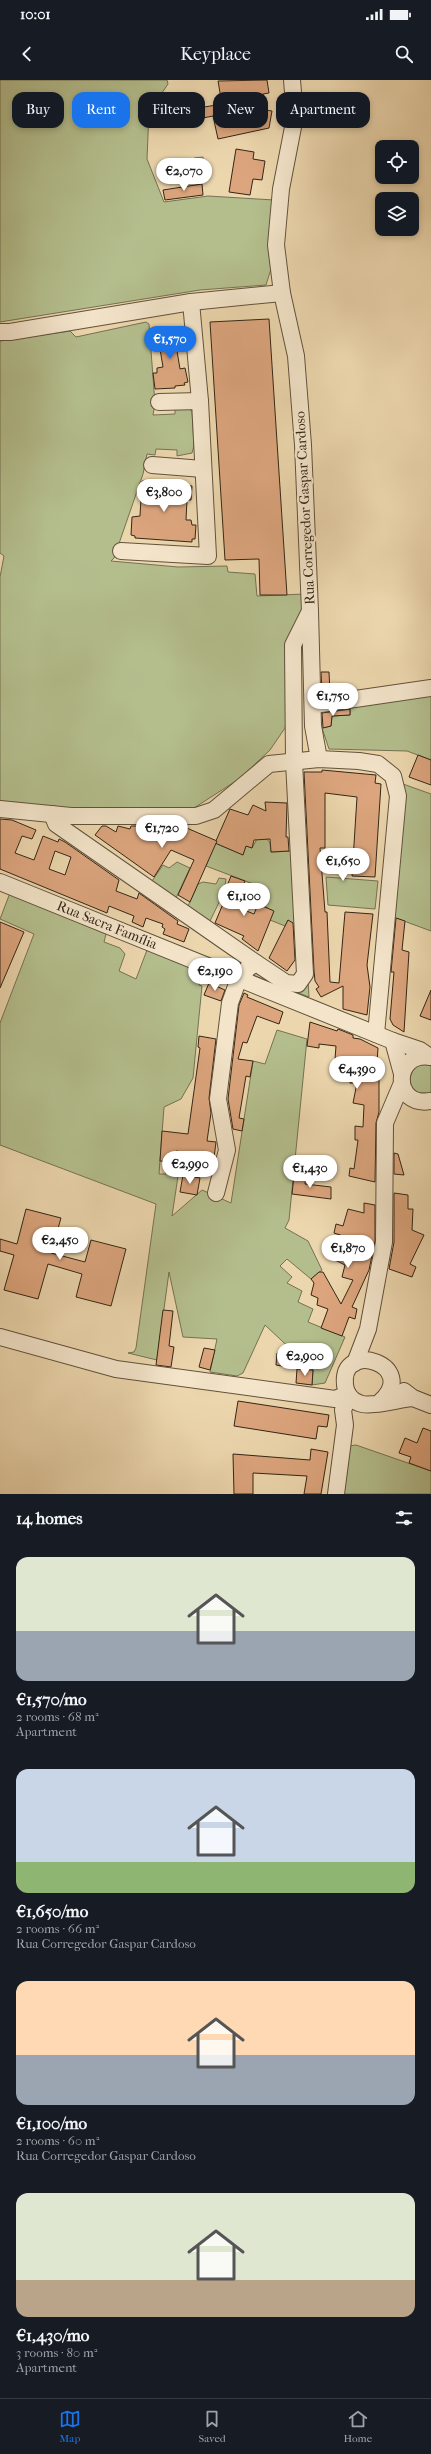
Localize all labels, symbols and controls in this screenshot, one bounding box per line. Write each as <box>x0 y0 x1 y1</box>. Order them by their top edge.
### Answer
text: 10:01 <box>20 5 51 23</box>
icon: back <box>16 43 38 65</box>
icon: search <box>393 43 415 65</box>
text: Keyplace <box>180 44 251 65</box>
chip: Buy <box>12 92 64 128</box>
chip: Rent <box>72 92 130 128</box>
chip: Filters <box>138 92 205 128</box>
chip: New <box>213 92 268 128</box>
chip: Apartment <box>276 92 370 128</box>
map controls <box>375 140 419 236</box>
button: locate <box>375 140 419 184</box>
pin: €2,070 <box>151 158 217 192</box>
text: €2,070 <box>165 163 203 178</box>
button: layers <box>375 192 419 236</box>
pin: €1,570 <box>137 326 203 360</box>
text: €1,570 <box>153 331 187 346</box>
street label: Rua Corregedor Gaspar Cardoso <box>291 411 319 605</box>
pin: €3,800 <box>131 479 197 513</box>
text: €3,800 <box>146 484 182 499</box>
pin: €1,750 <box>300 683 366 717</box>
text: €1,750 <box>316 688 350 703</box>
pin: €1,720 <box>129 815 195 849</box>
text: €1,720 <box>145 820 179 835</box>
pin: €1,650 <box>310 848 376 882</box>
text: €1,650 <box>326 853 360 868</box>
pin: €1,100 <box>211 883 277 917</box>
text: €1,100 <box>227 888 261 903</box>
street label: Rua Sacra Família <box>54 897 160 953</box>
pin: €2,190 <box>182 958 248 992</box>
text: €2,190 <box>197 963 233 978</box>
pin: €4,390 <box>324 1056 390 1090</box>
text: €4,390 <box>338 1061 376 1076</box>
pin: €2,990 <box>157 1151 223 1185</box>
pin: €1,430 <box>277 1155 343 1189</box>
text: €2,990 <box>171 1156 209 1171</box>
text: €1,430 <box>292 1160 328 1175</box>
pin: €2,450 <box>27 1227 93 1261</box>
text: €2,450 <box>41 1232 79 1247</box>
pin: €1,870 <box>315 1235 381 1269</box>
text: €1,870 <box>331 1240 366 1255</box>
pin: €2,900 <box>272 1343 338 1377</box>
text: €2,900 <box>286 1348 324 1363</box>
icon: filters <box>393 1507 415 1529</box>
text: 14 homes <box>16 1508 83 1528</box>
icon: home <box>180 1583 252 1655</box>
text: €1,570/mo <box>16 1689 87 1709</box>
text: 2 rooms · 68 m² <box>16 1709 99 1724</box>
text: Apartment <box>16 1724 77 1739</box>
icon: home <box>180 1795 252 1867</box>
text: €1,650/mo <box>16 1901 88 1921</box>
text: 2 rooms · 66 m² <box>16 1921 99 1936</box>
text: Rua Corregedor Gaspar Cardoso <box>16 1936 196 1951</box>
icon: home <box>180 2007 252 2079</box>
text: €1,100/mo <box>16 2113 87 2133</box>
text: 2 rooms · 60 m² <box>16 2133 99 2148</box>
text: Rua Corregedor Gaspar Cardoso <box>16 2148 196 2163</box>
icon: home <box>180 2219 252 2291</box>
text: €1,430/mo <box>16 2325 89 2345</box>
text: 3 rooms · 80 m² <box>16 2345 97 2360</box>
text: Apartment <box>16 2360 77 2375</box>
tab: Map <box>59 2408 81 2445</box>
tab: Saved <box>199 2408 226 2445</box>
tab: Home <box>344 2408 372 2445</box>

